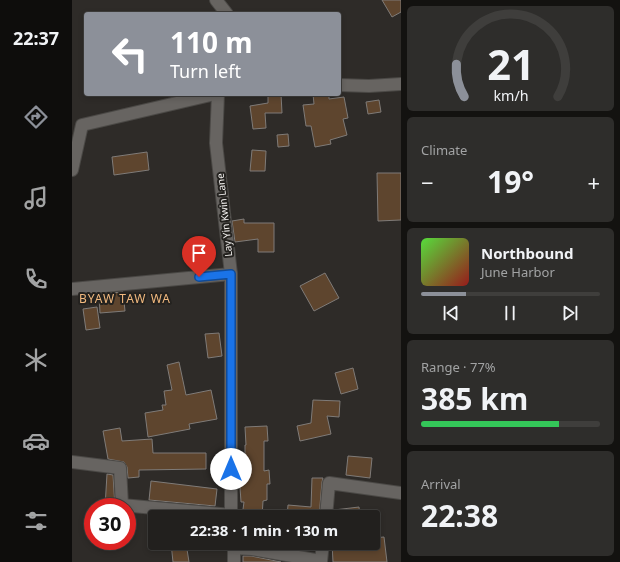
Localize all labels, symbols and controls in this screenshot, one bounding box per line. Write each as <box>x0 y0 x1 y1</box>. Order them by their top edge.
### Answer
text: 110 m <box>170 23 253 61</box>
text: 22:37 <box>13 26 59 50</box>
icon: left <box>104 28 156 80</box>
text: 21 <box>487 35 534 91</box>
text: Turn left <box>170 59 241 83</box>
text: km/h <box>493 85 528 104</box>
icon: directions <box>22 103 50 131</box>
text: Climate <box>421 141 467 159</box>
text: 19° <box>487 161 534 202</box>
text: − <box>421 167 434 197</box>
text: + <box>587 167 600 197</box>
street label: Lay Yin Kwin Lane <box>213 172 235 257</box>
icon: music <box>22 184 50 212</box>
pin <box>182 236 216 277</box>
icon: arrive <box>188 242 210 264</box>
text: Northbound <box>481 243 573 263</box>
text: June Harbor <box>481 263 555 281</box>
icon: phone <box>22 265 50 293</box>
district label: BYAW TAW WA <box>79 290 171 307</box>
icon: previous <box>440 302 462 324</box>
icon: pause <box>499 302 521 324</box>
icon: next <box>559 302 581 324</box>
icon: climate <box>22 346 50 374</box>
text: Range · 77% <box>421 358 496 376</box>
text: 385 km <box>421 378 528 419</box>
icon: car <box>22 427 50 455</box>
position arrow <box>210 448 252 490</box>
text: Arrival <box>421 475 461 493</box>
text: 22:38 <box>421 495 498 536</box>
speed limit sign: 30 <box>84 498 136 550</box>
icon: filters <box>22 507 50 535</box>
text: 22:38 · 1 min · 130 m <box>190 520 338 540</box>

